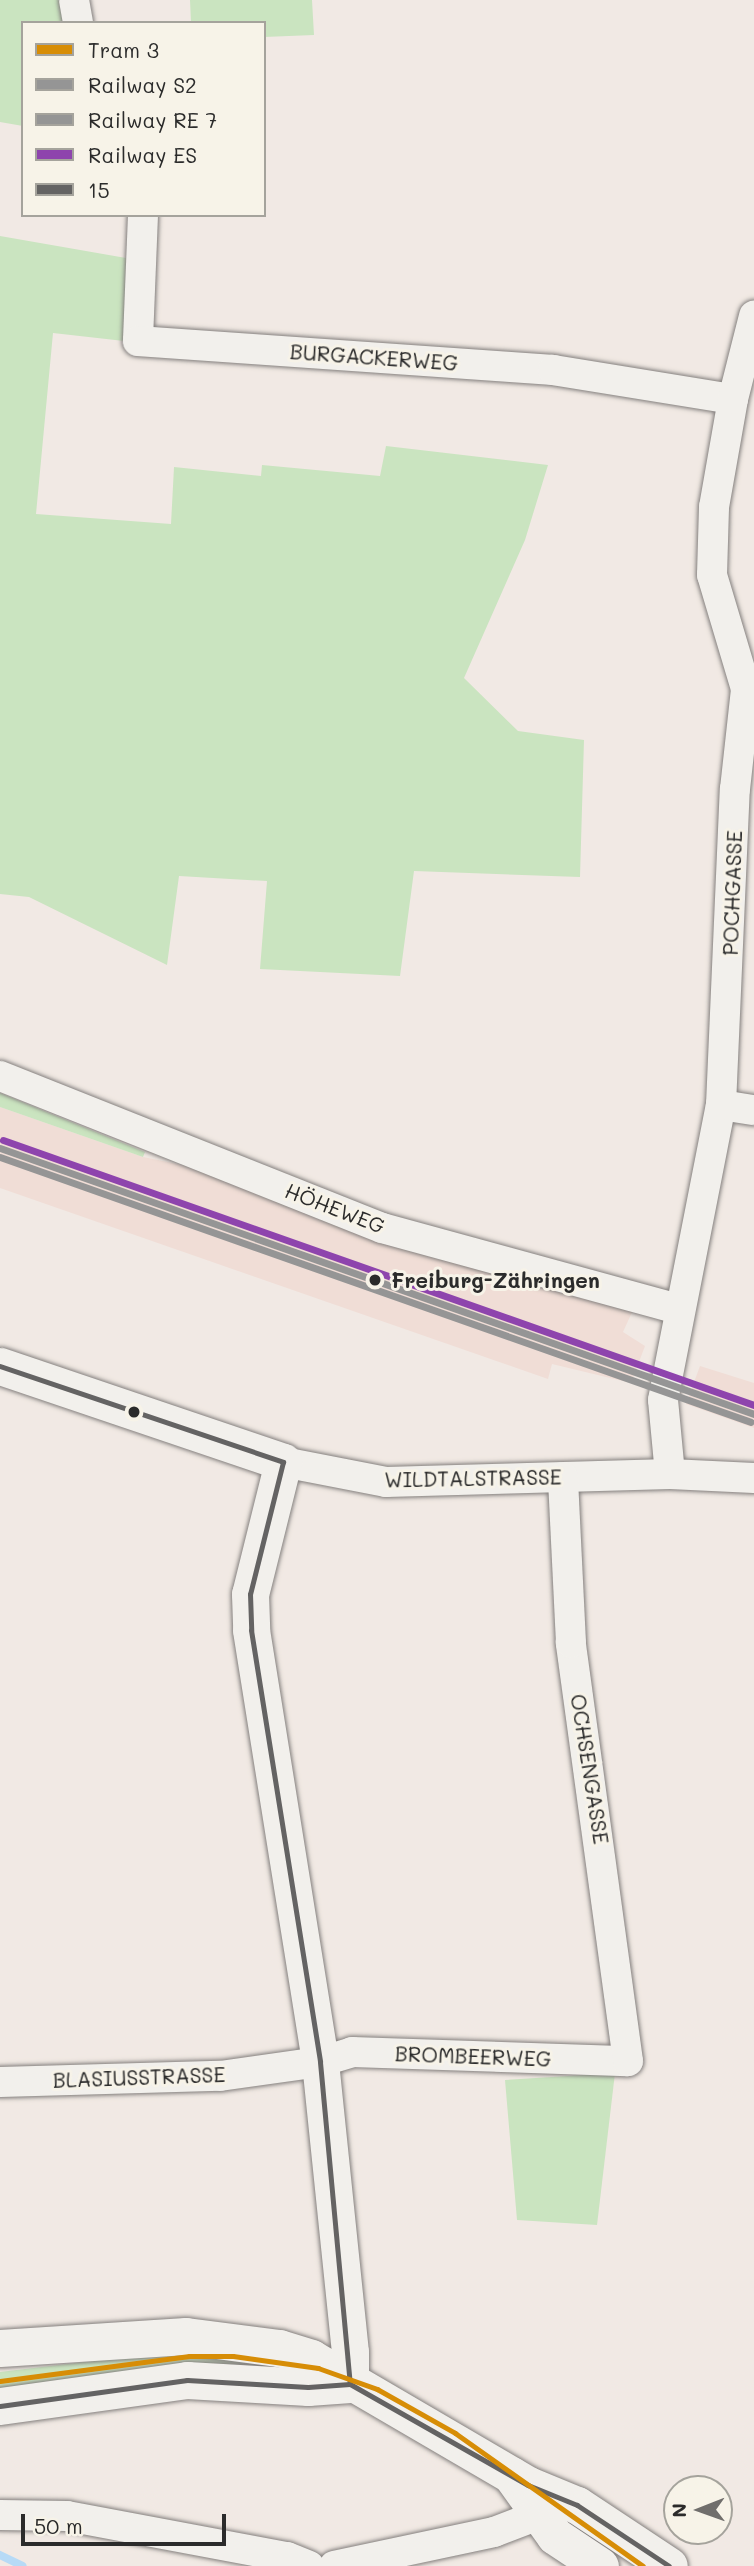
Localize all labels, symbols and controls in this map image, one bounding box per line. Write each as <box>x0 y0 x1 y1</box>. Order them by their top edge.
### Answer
legend <box>21 21 266 217</box>
text: Tram 3 <box>88 36 159 63</box>
text: Railway S2 <box>88 71 197 98</box>
text: Railway RE 7 <box>88 106 217 133</box>
text: Railway ES <box>88 141 197 168</box>
text: 15 <box>88 176 110 203</box>
street label: BURGACKERWEG <box>289 339 459 375</box>
street label: POCHGASSE <box>717 830 747 956</box>
street label: HÖHEWEG <box>282 1177 388 1239</box>
place label: Freiburg-Zähringen <box>391 1267 600 1293</box>
marker: Freiburg-Zähringen <box>365 1270 385 1290</box>
unlabelled marker <box>127 1405 141 1419</box>
street label: WILDTALSTRASSE <box>384 1464 562 1492</box>
street label: OCHSENGASSE <box>566 1692 614 1846</box>
street label: BROMBEERWEG <box>394 2041 552 2071</box>
street label: BLASIUSSTRASSE <box>52 2061 226 2093</box>
north arrow <box>663 2475 733 2545</box>
scale bar <box>24 2500 229 2544</box>
text: N <box>666 2503 691 2518</box>
text: 50 m <box>34 2512 83 2539</box>

